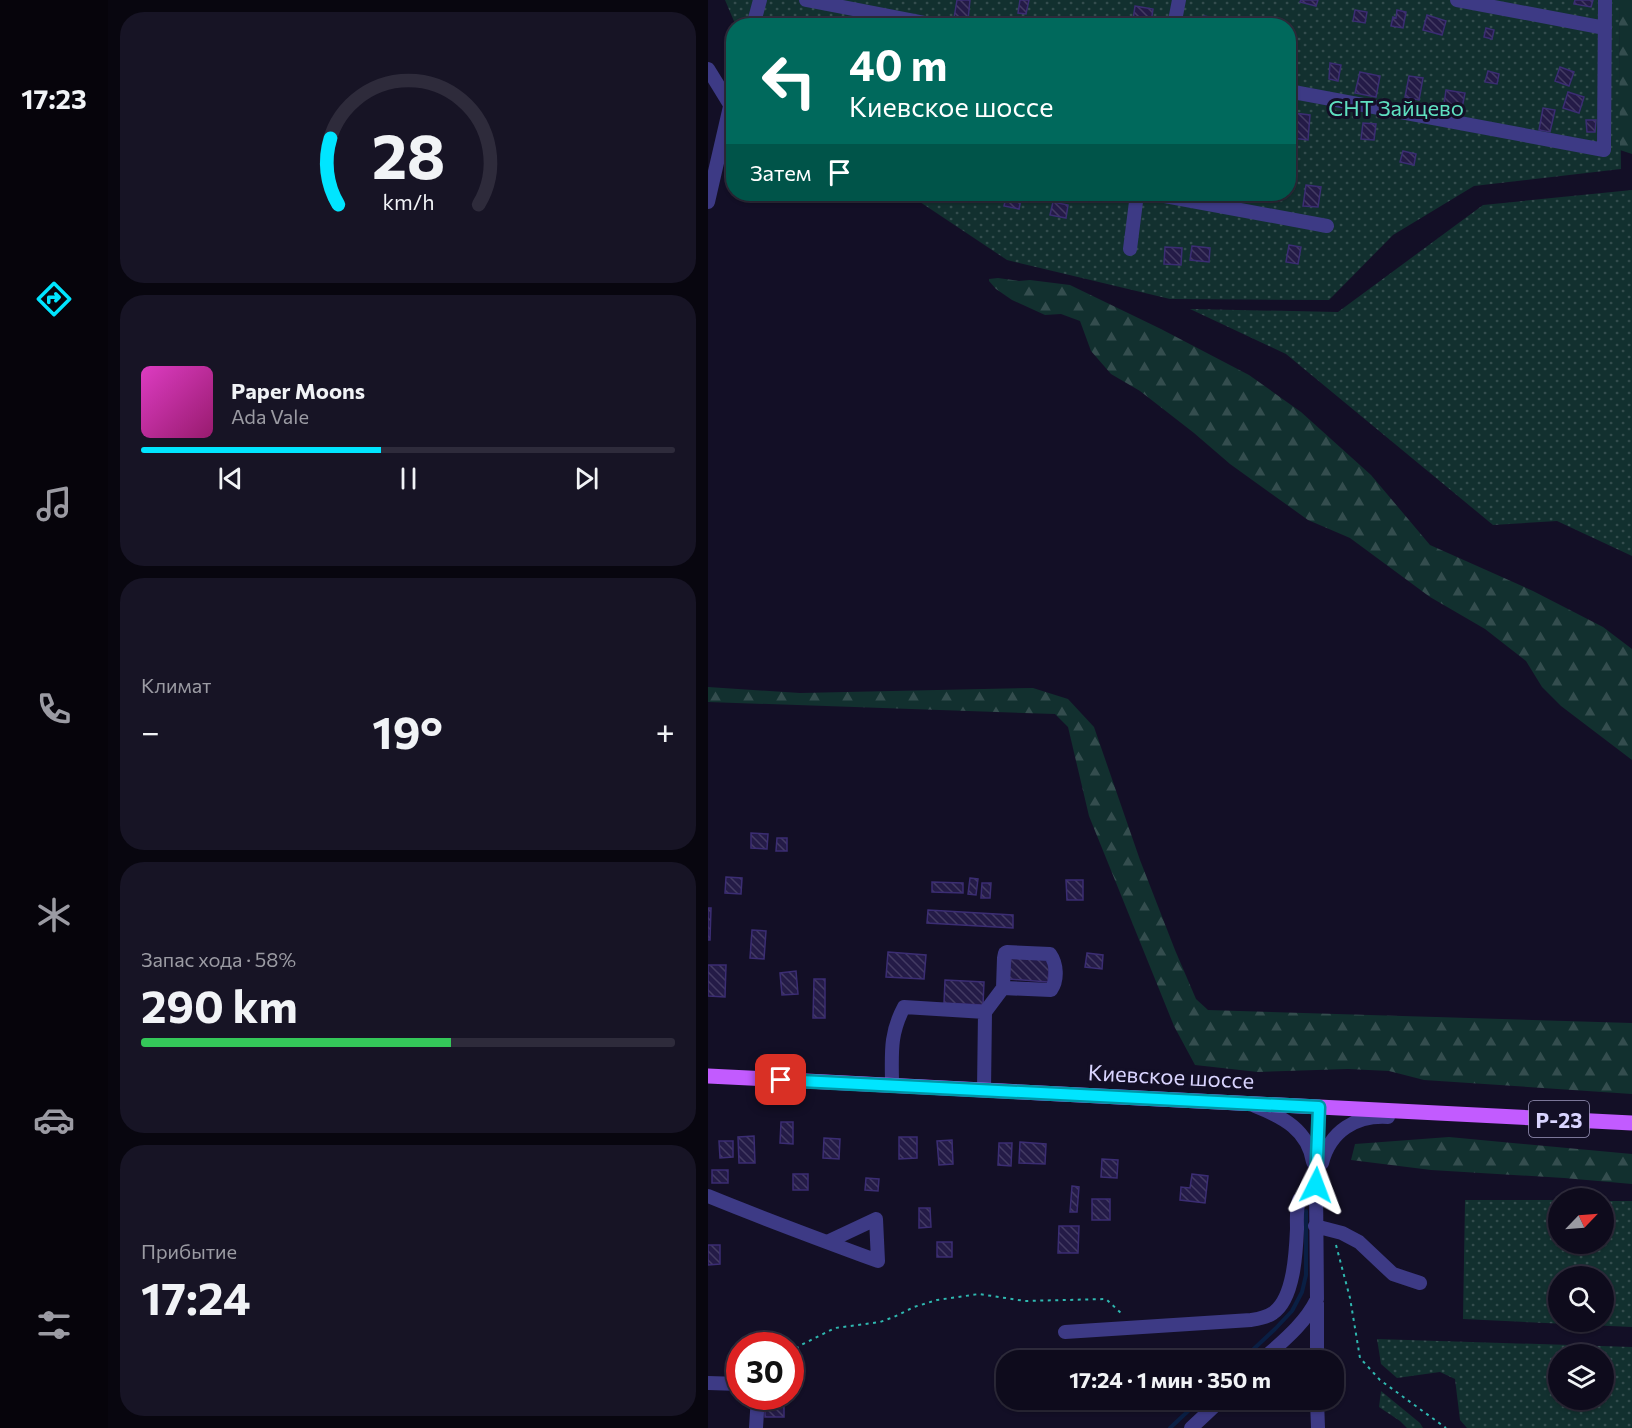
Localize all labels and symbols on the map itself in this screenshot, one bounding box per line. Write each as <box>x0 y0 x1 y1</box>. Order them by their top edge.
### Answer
park label: СНТ Зайцево <box>1328 94 1464 121</box>
pin <box>755 1054 806 1105</box>
street label: Киевское шоссе <box>1087 1058 1255 1094</box>
road number: Р-23 <box>1529 1101 1589 1137</box>
position arrow <box>1284 1153 1348 1217</box>
north arrow <box>1548 1188 1614 1254</box>
speed limit sign: 30 <box>726 1332 804 1410</box>

